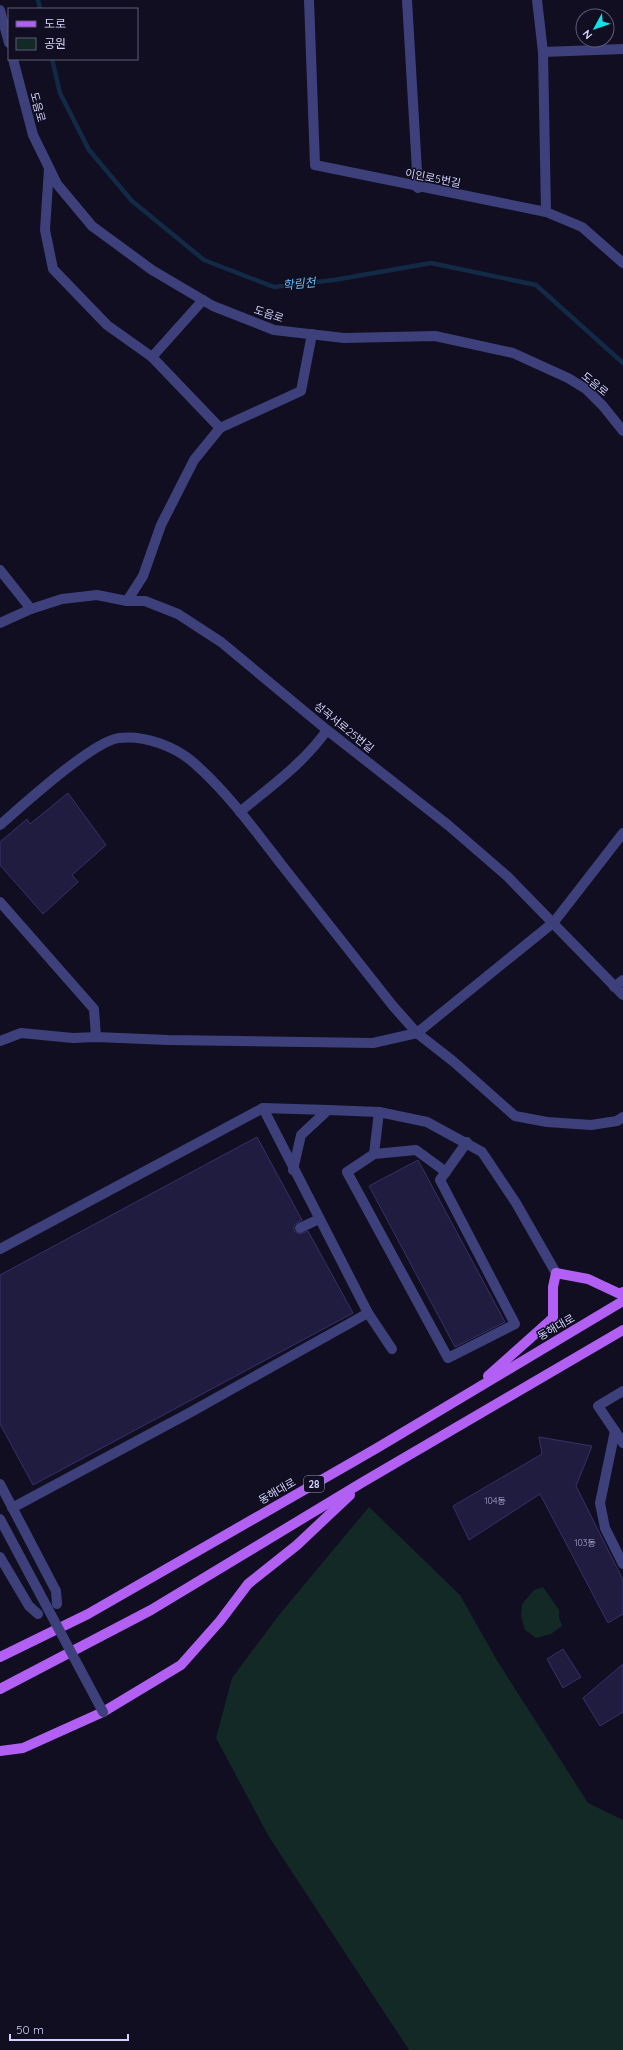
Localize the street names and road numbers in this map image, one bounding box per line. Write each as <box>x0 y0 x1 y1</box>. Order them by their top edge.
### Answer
street label: 도음로 <box>27 91 49 123</box>
street label: 이인로5번길 <box>404 166 462 190</box>
street label: 도음로 <box>252 303 286 325</box>
street label: 도음로 <box>579 369 611 399</box>
street label: 성곡서로25번길 <box>311 699 377 755</box>
street label: 동해대로 <box>535 1311 577 1343</box>
street label: 동해대로 <box>256 1475 298 1507</box>
road number: 28 <box>304 1476 324 1492</box>

